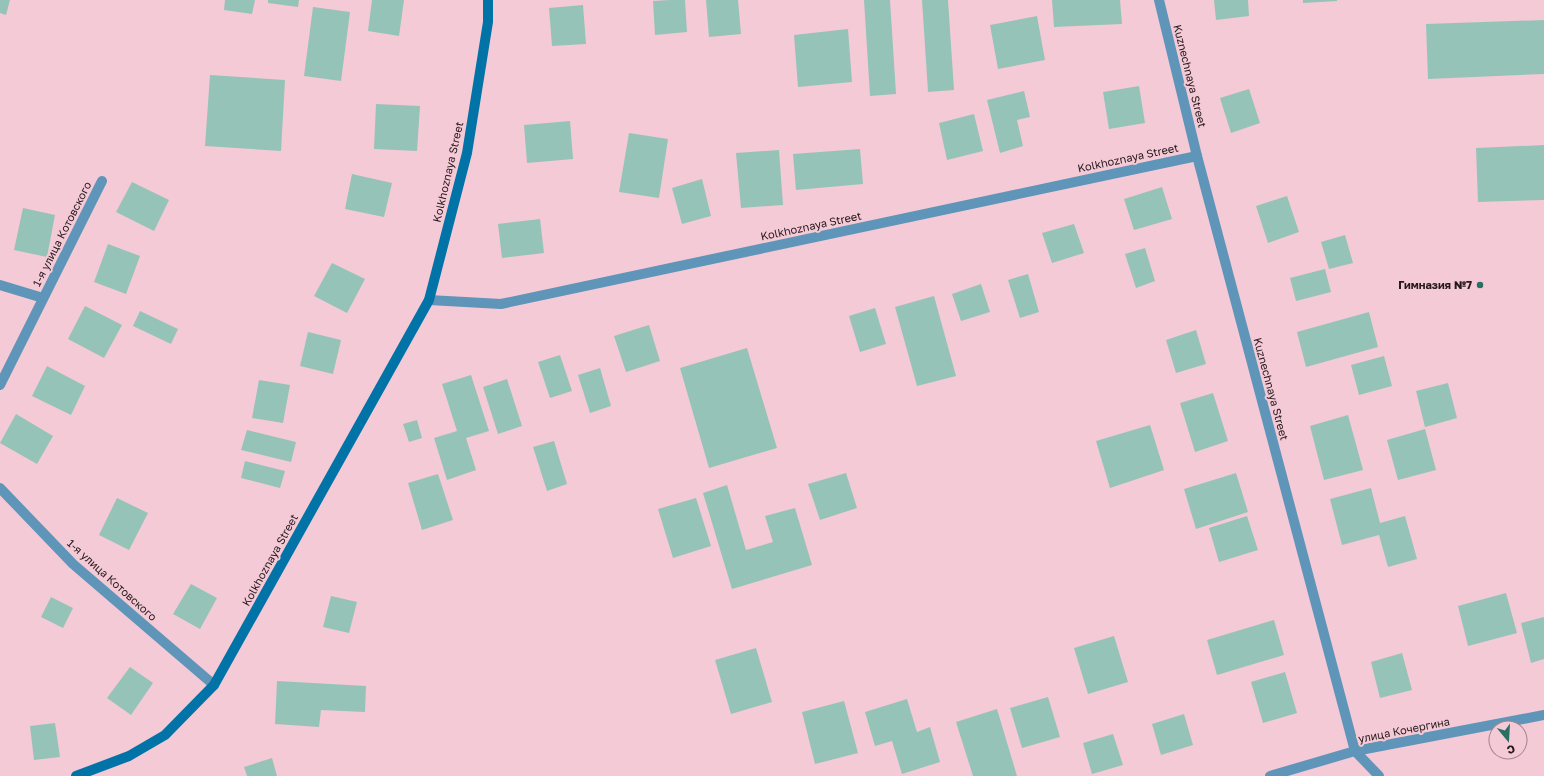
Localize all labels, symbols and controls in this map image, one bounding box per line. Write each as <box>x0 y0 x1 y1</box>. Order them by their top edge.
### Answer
street label: Kuznechnaya Street <box>1171 23 1210 129</box>
street label: Kolkhoznaya Street <box>430 120 465 223</box>
street label: Kolkhoznaya Street <box>1076 140 1180 175</box>
street label: 1-я улица Котовского <box>29 179 94 288</box>
street label: Kolkhoznaya Street <box>759 208 863 243</box>
place label: Гимназия №7 <box>1398 278 1472 291</box>
marker: Гимназия №7 <box>1475 280 1485 290</box>
street label: Kuznechnaya Street <box>1252 336 1291 442</box>
street label: Kolkhoznaya Street <box>239 512 300 608</box>
street label: 1-я улица Котовского <box>65 536 160 623</box>
street label: улица Кочергина <box>1357 714 1451 745</box>
north arrow <box>1488 720 1528 760</box>
text: С <box>1505 743 1517 757</box>

